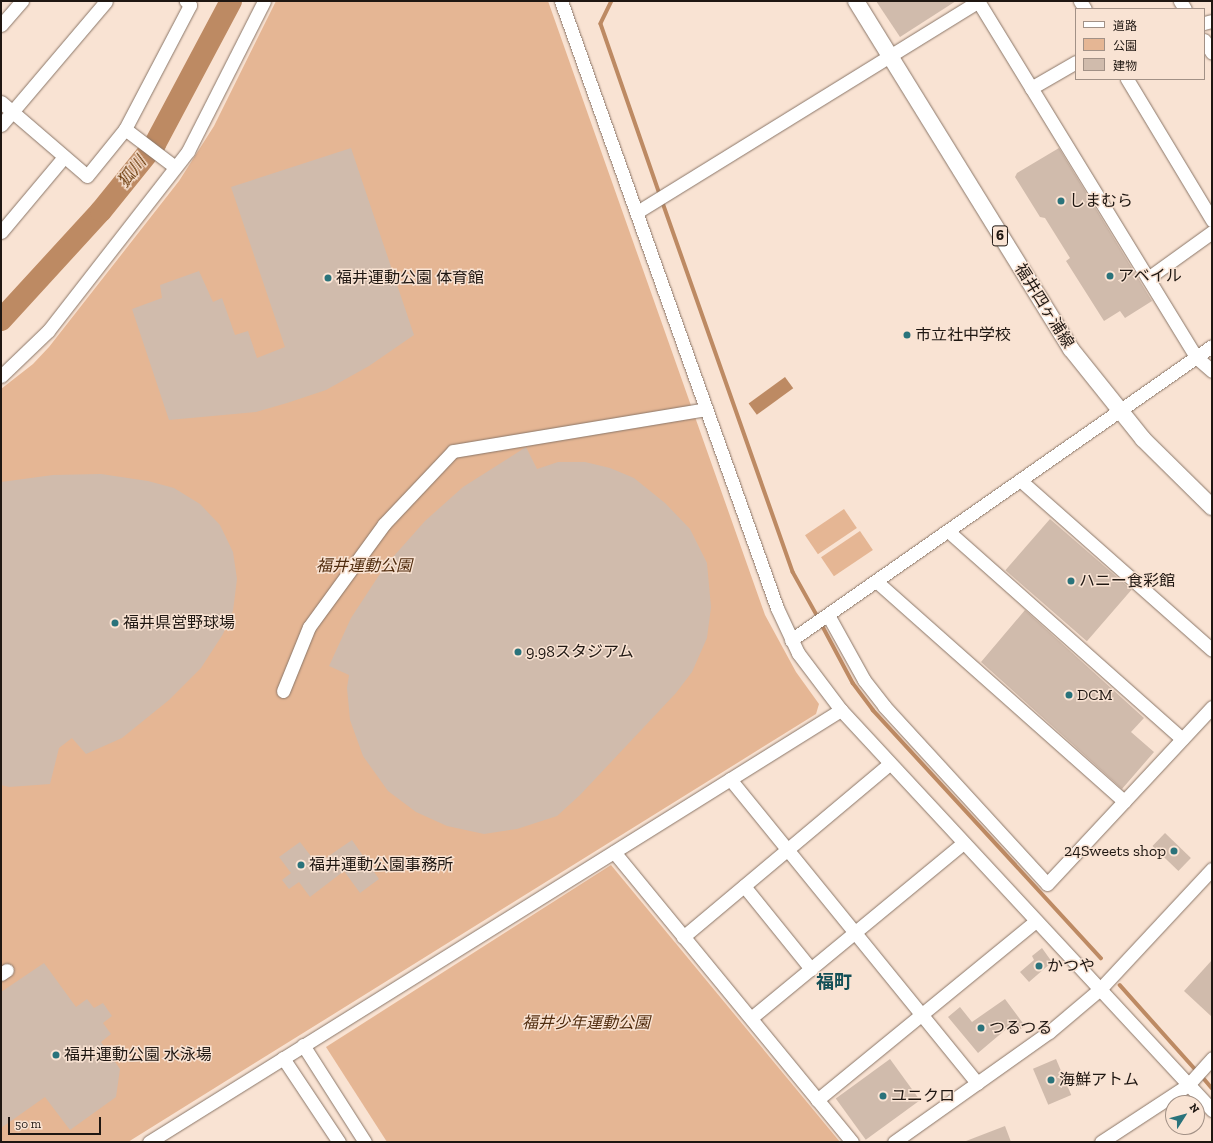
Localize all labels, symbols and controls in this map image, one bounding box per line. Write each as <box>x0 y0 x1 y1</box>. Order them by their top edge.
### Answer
legend <box>1075 8 1205 80</box>
text: 道路 <box>1113 19 1137 33</box>
text: 公園 <box>1113 39 1137 53</box>
text: 建物 <box>1113 59 1137 73</box>
water label: 狐川 <box>113 152 151 192</box>
place label: しまむら <box>1069 191 1133 211</box>
marker: しまむら <box>1056 196 1066 206</box>
road number: 6 <box>991 223 1009 249</box>
street label: 福井四ヶ浦線 <box>1010 260 1078 352</box>
place label: アベイル <box>1118 266 1182 286</box>
place label: 福井運動公園 体育館 <box>336 268 484 288</box>
marker: アベイル <box>1105 271 1115 281</box>
marker: 福井運動公園 体育館 <box>323 273 333 283</box>
place label: 市立社中学校 <box>915 325 1011 345</box>
marker: 市立社中学校 <box>902 330 912 340</box>
park label: 福井運動公園 <box>316 556 412 576</box>
place label: ハニー食彩館 <box>1079 571 1175 591</box>
marker: ハニー食彩館 <box>1066 576 1076 586</box>
place label: 福井県営野球場 <box>123 613 235 633</box>
marker: 福井県営野球場 <box>110 618 120 628</box>
place label: 9.98スタジアム <box>526 642 635 662</box>
marker: 9.98スタジアム <box>513 647 523 657</box>
place label: DCM <box>1077 685 1113 705</box>
marker: DCM <box>1064 690 1074 700</box>
place label: 24Sweets shop <box>1064 841 1166 861</box>
marker: 24Sweets shop <box>1169 846 1179 856</box>
place label: 福井運動公園事務所 <box>309 855 453 875</box>
marker: 福井運動公園事務所 <box>296 860 306 870</box>
place label: かつや <box>1047 956 1095 976</box>
marker: かつや <box>1034 961 1044 971</box>
district label: 福町 <box>816 971 852 993</box>
park label: 福井少年運動公園 <box>522 1013 650 1033</box>
place label: つるつる <box>989 1018 1053 1038</box>
marker: つるつる <box>976 1023 986 1033</box>
place label: 福井運動公園 水泳場 <box>64 1045 212 1065</box>
marker: 福井運動公園 水泳場 <box>51 1050 61 1060</box>
place label: 海鮮アトム <box>1059 1070 1139 1090</box>
marker: 海鮮アトム <box>1046 1075 1056 1085</box>
place label: ユニクロ <box>891 1086 955 1106</box>
marker: ユニクロ <box>878 1091 888 1101</box>
north arrow <box>1165 1095 1205 1135</box>
text: N <box>1187 1101 1202 1115</box>
scale bar <box>10 1109 103 1135</box>
text: 50 m <box>15 1117 41 1131</box>

